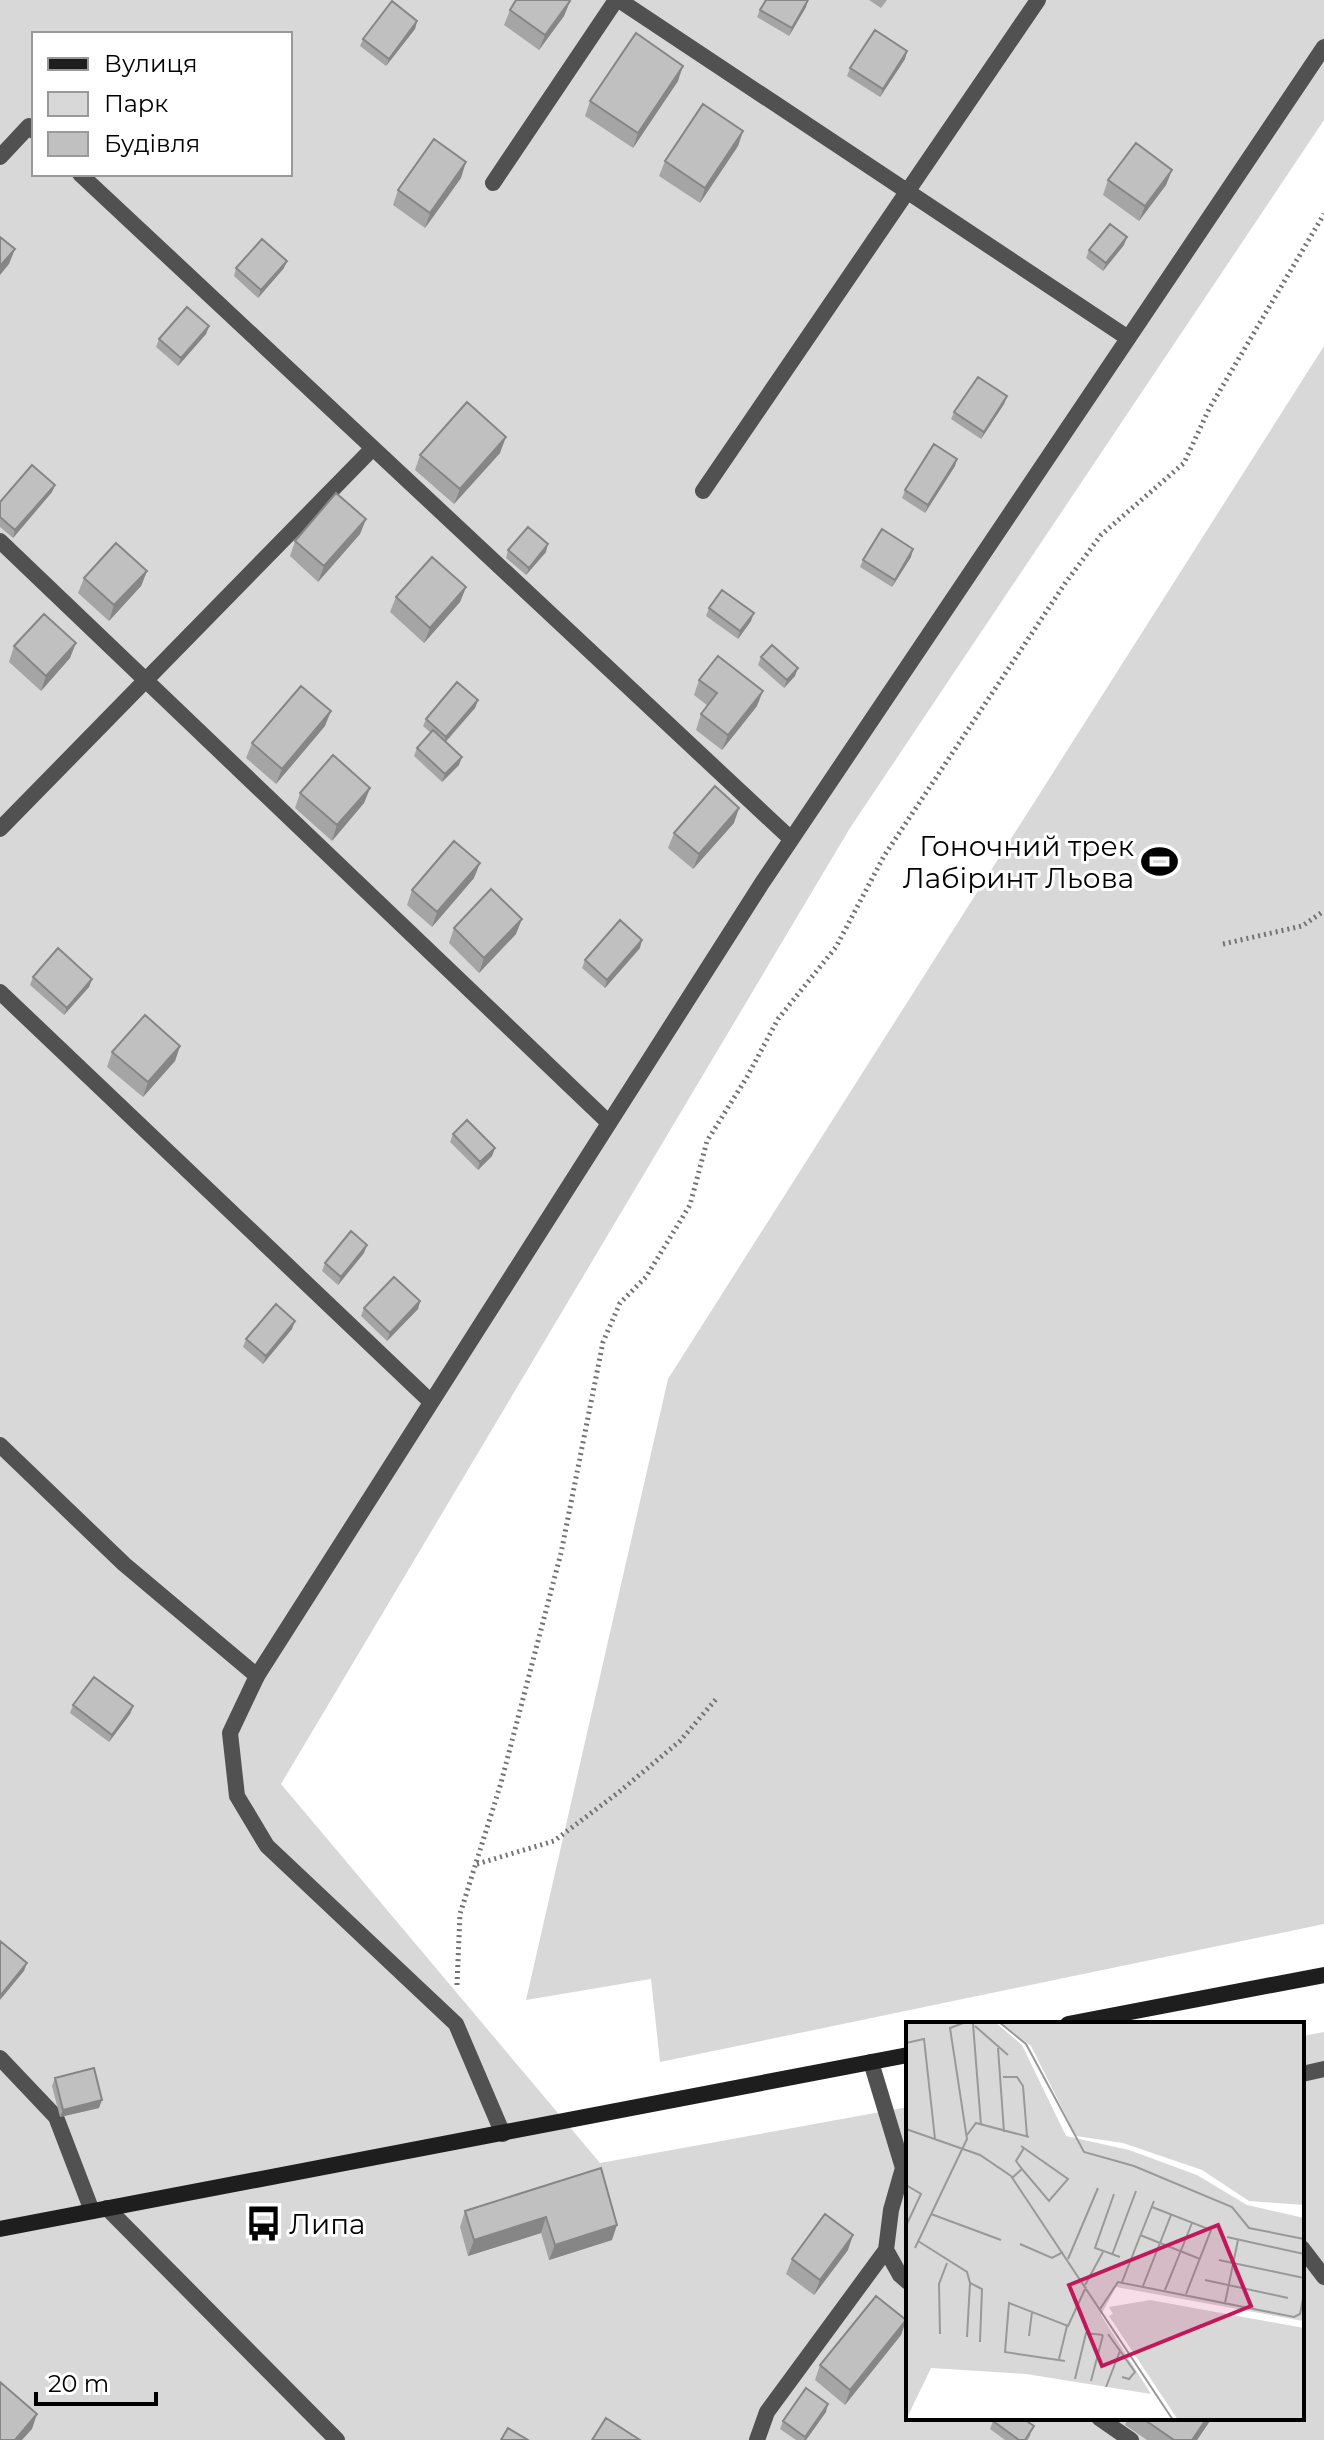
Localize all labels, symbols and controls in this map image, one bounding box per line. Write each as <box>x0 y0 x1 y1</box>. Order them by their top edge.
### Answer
legend <box>32 32 292 176</box>
text: Вулиця <box>104 49 197 78</box>
text: Парк <box>104 89 168 118</box>
text: Будівля <box>104 129 200 158</box>
place label: Гоночний трек Лабіринт Льова <box>903 829 1134 895</box>
sports icon: Гоночний трек Лабіринт Льова <box>1141 843 1179 881</box>
inset map <box>906 2022 1304 2420</box>
bus stop icon: Липа <box>244 2205 282 2243</box>
place label: Липа <box>289 2207 365 2241</box>
scale bar <box>36 2356 156 2406</box>
text: 20 m <box>48 2369 109 2398</box>

